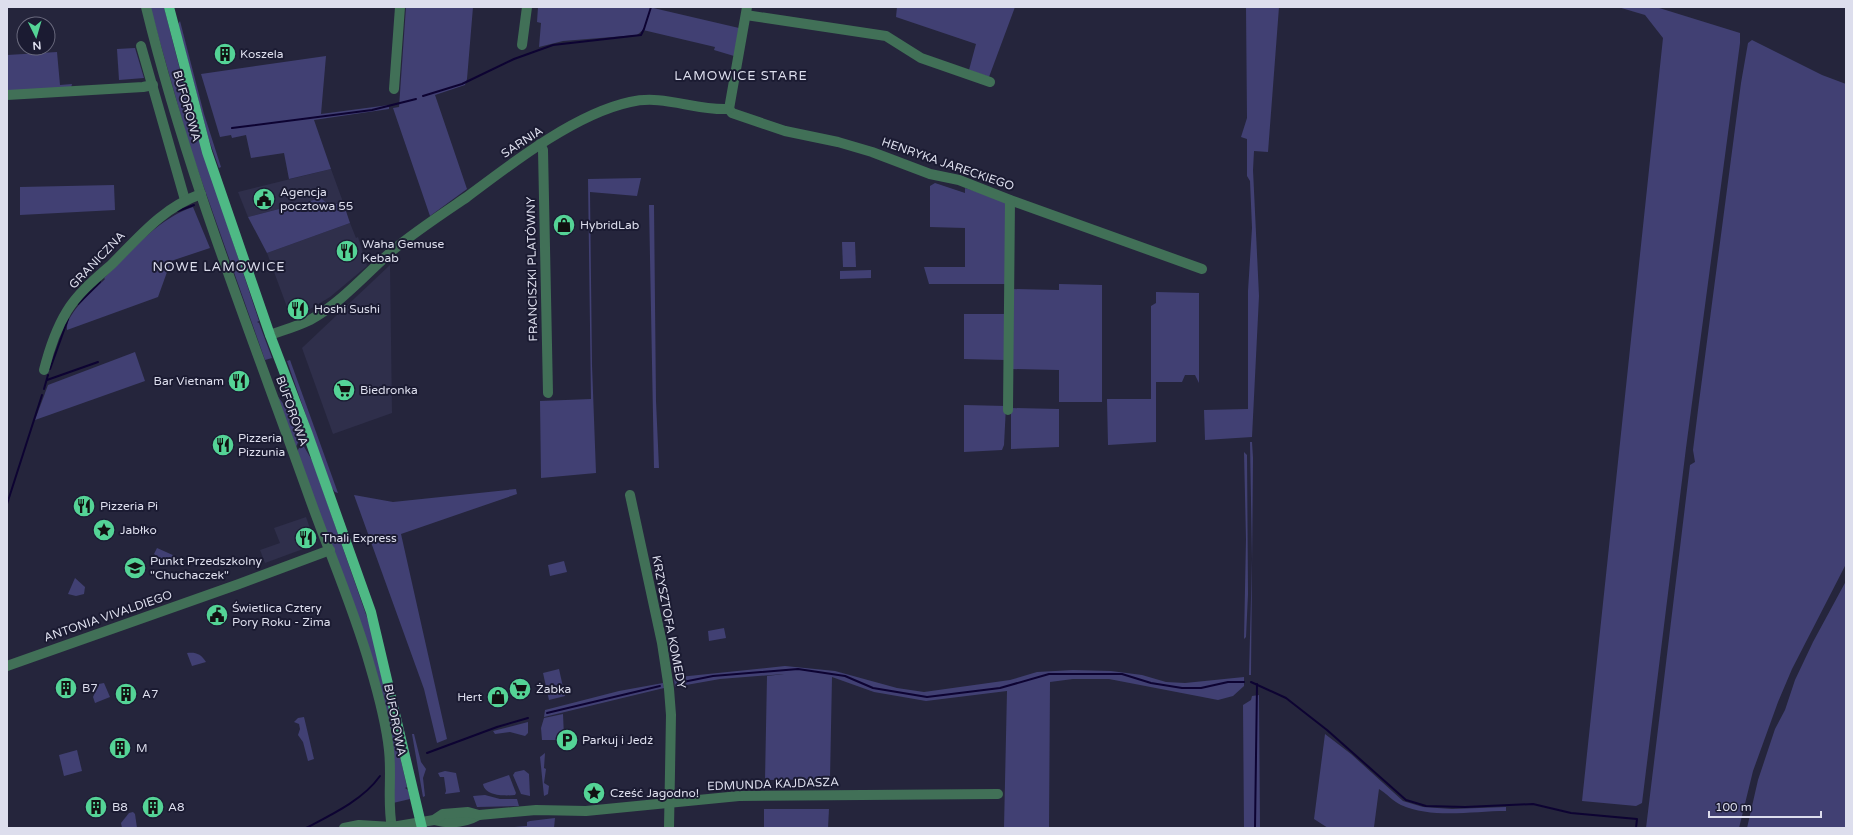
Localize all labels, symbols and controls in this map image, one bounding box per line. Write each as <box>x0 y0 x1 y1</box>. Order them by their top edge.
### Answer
north arrow <box>16 16 56 56</box>
text: N <box>32 39 42 52</box>
building icon: Koszela <box>212 41 238 67</box>
place label: Koszela <box>240 47 284 61</box>
district label: LAMOWICE STARE <box>674 68 808 84</box>
street label: BUFOROWA <box>170 69 204 143</box>
street label: SARNIA <box>499 123 546 161</box>
street label: HENRYKA JARECKIEGO <box>880 135 1016 193</box>
place label: Agencja pocztowa 55 <box>280 185 353 213</box>
public building icon: Agencja pocztowa 55 <box>251 186 277 212</box>
street label: FRANCISZKI PLATÓWNY <box>524 196 540 342</box>
shop icon: HybridLab <box>551 212 577 238</box>
place label: HybridLab <box>580 218 639 232</box>
street label: GRANICZNA <box>66 228 128 292</box>
place label: Waha Gemuse Kebab <box>362 237 444 265</box>
restaurant icon: Waha Gemuse Kebab <box>334 238 360 264</box>
district label: NOWE LAMOWICE <box>152 259 286 275</box>
restaurant icon: Hoshi Sushi <box>285 296 311 322</box>
place label: Hoshi Sushi <box>314 302 380 316</box>
restaurant icon: Bar Vietnam <box>226 368 252 394</box>
place label: Bar Vietnam <box>154 374 224 388</box>
street label: BUFOROWA <box>273 374 311 448</box>
supermarket icon: Biedronka <box>331 377 357 403</box>
place label: Biedronka <box>360 383 418 397</box>
place label: Pizzeria Pizzunia <box>238 431 285 459</box>
restaurant icon: Pizzeria Pizzunia <box>210 432 236 458</box>
restaurant icon: Pizzeria Pi <box>71 493 97 519</box>
place label: Pizzeria Pi <box>100 499 158 513</box>
place icon: Jabłko <box>91 517 117 543</box>
place label: Jabłko <box>120 523 157 537</box>
restaurant icon: Thali Express <box>293 525 319 551</box>
place label: Thali Express <box>322 531 397 545</box>
place label: Punkt Przedszkolny "Chuchaczek" <box>150 554 262 582</box>
street label: KRZYSZTOFA KOMEDY <box>649 554 689 690</box>
school or university icon: Punkt Przedszkolny "Chuchaczek" <box>122 555 148 581</box>
street label: ANTONIA VIVALDIEGO <box>42 587 174 645</box>
place label: Świetlica Cztery Pory Roku - Zima <box>232 601 331 629</box>
public building icon: Świetlica Cztery Pory Roku - Zima <box>204 602 230 628</box>
building icon: B7 <box>53 675 79 701</box>
supermarket icon: Żabka <box>507 676 533 702</box>
place label: B7 <box>82 681 98 695</box>
building icon: A7 <box>113 681 139 707</box>
place label: Żabka <box>536 682 571 696</box>
street label: BUFOROWA <box>381 683 409 757</box>
shop icon: Hert <box>485 684 511 710</box>
place label: A7 <box>142 687 159 701</box>
place label: Hert <box>457 690 482 704</box>
parking icon: Parkuj i Jedź <box>554 727 580 753</box>
place label: Parkuj i Jedź <box>582 733 653 747</box>
building icon: M <box>107 735 133 761</box>
place label: M <box>136 741 148 755</box>
street label: EDMUNDA KAJDASZA <box>707 775 839 793</box>
place icon: Cześć Jagodno! <box>581 780 607 806</box>
place label: Cześć Jagodno! <box>610 786 699 800</box>
scale bar <box>1709 793 1821 819</box>
building icon: B8 <box>83 794 109 820</box>
building icon: A8 <box>140 794 166 820</box>
place label: B8 <box>112 800 128 814</box>
place label: A8 <box>168 800 185 814</box>
text: 100 m <box>1715 800 1752 814</box>

